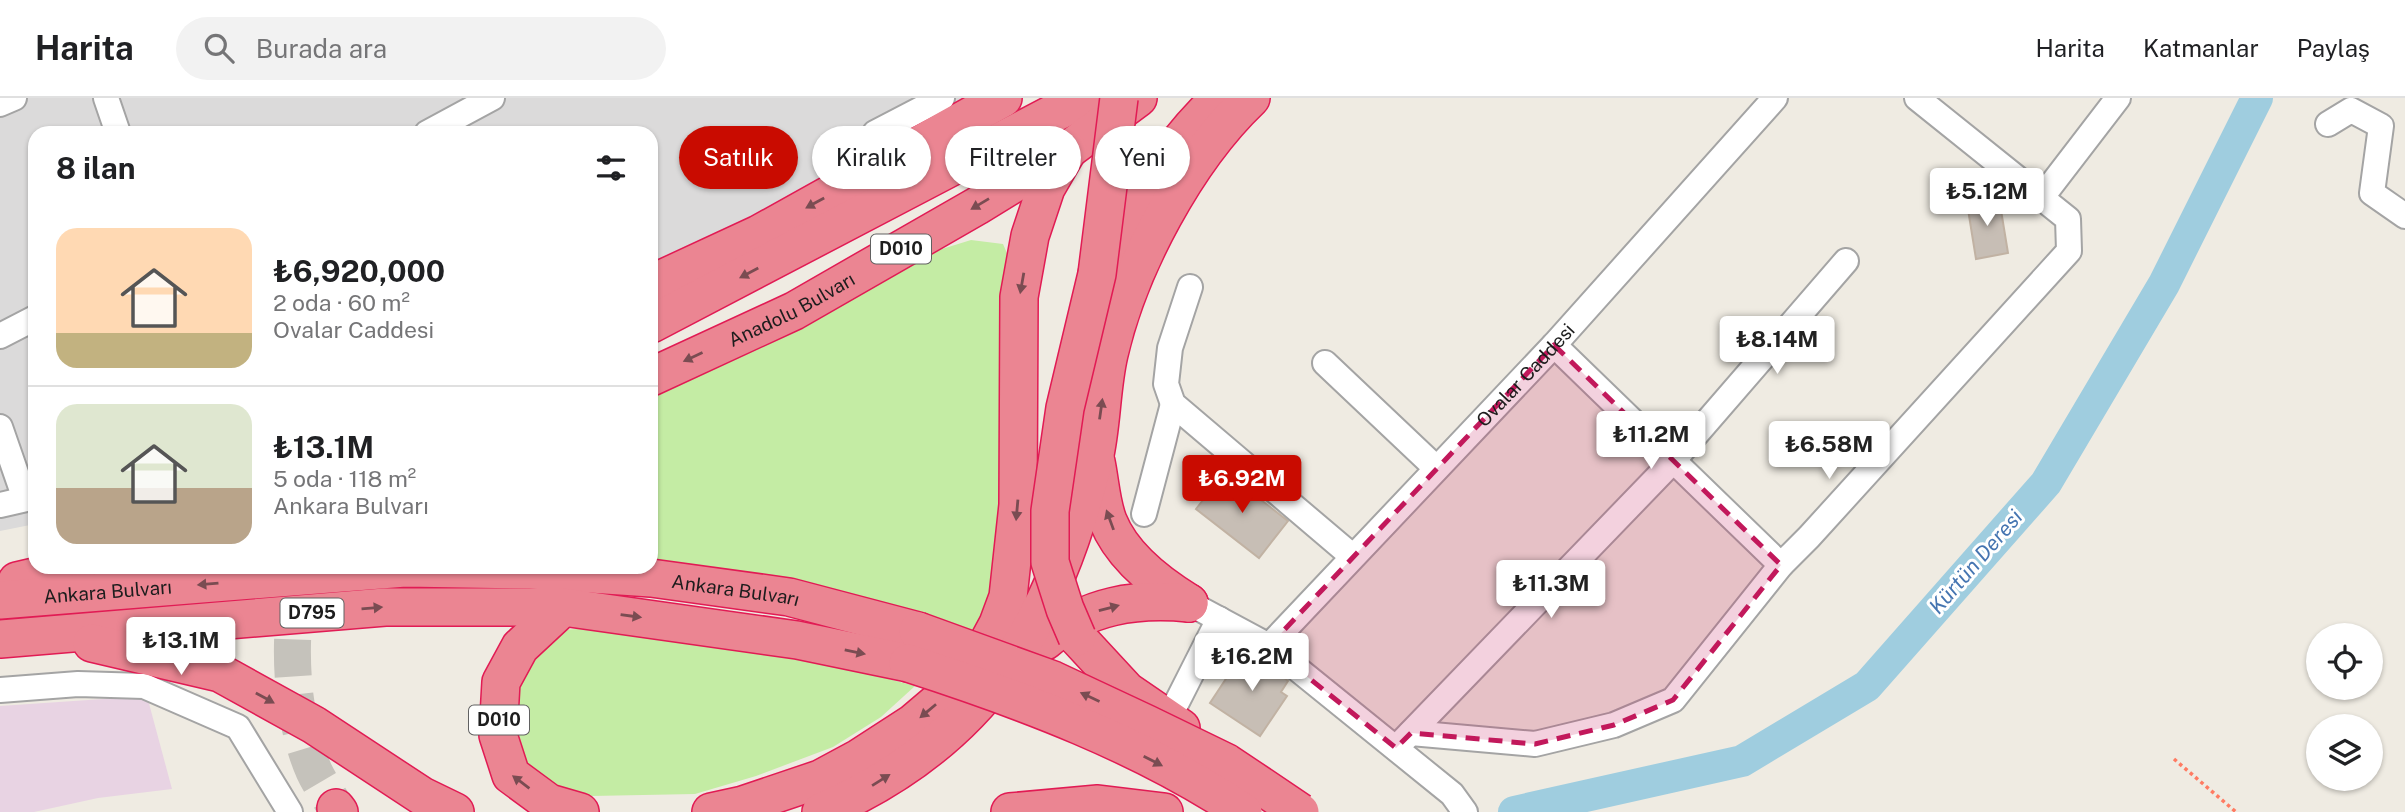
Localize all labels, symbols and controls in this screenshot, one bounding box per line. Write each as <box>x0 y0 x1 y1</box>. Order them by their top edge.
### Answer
search box <box>176 17 666 80</box>
text: Harita <box>35 29 134 67</box>
icon: search <box>200 29 238 67</box>
text: Burada ara <box>256 33 387 64</box>
text: Harita <box>2036 34 2105 62</box>
text: Katmanlar <box>2143 34 2259 62</box>
text: Paylaş <box>2297 34 2370 62</box>
chip: Satılık <box>679 126 798 189</box>
chip: Kiralık <box>812 126 931 189</box>
chip: Filtreler <box>945 126 1081 189</box>
chip: Yeni <box>1095 126 1190 189</box>
icon: filters <box>592 149 630 187</box>
text: 8 ilan <box>56 150 135 186</box>
pin: ₺5.12M <box>1930 169 2044 228</box>
text: ₺5.12M <box>1946 177 2028 204</box>
one-way arrow <box>805 197 825 209</box>
one-way arrow <box>970 198 989 210</box>
road number: D010 <box>871 234 931 264</box>
text: ₺6,920,000 <box>273 253 445 289</box>
icon: home <box>112 256 196 340</box>
one-way arrow <box>739 267 759 279</box>
street label: Anadolu Bulvarı <box>725 268 859 351</box>
one-way arrow <box>1016 272 1027 294</box>
text: 2 oda · 60 m² <box>273 289 410 316</box>
text: Ovalar Caddesi <box>273 316 434 343</box>
pin: ₺8.14M <box>1720 316 1834 376</box>
street label: Ovalar Caddesi <box>1472 319 1579 431</box>
text: ₺8.14M <box>1736 325 1818 352</box>
one-way arrow <box>683 351 703 363</box>
one-way arrow <box>1096 398 1107 420</box>
pin: ₺11.2M <box>1594 412 1708 471</box>
text: ₺11.2M <box>1612 420 1690 447</box>
pin: ₺6.58M <box>1772 422 1886 481</box>
text: ₺13.1M <box>273 429 374 465</box>
text: ₺6.58M <box>1785 430 1873 457</box>
icon: home <box>112 432 196 516</box>
pin: ₺6.92M <box>1185 456 1299 515</box>
text: ₺6.92M <box>1198 464 1286 491</box>
text: 5 oda · 118 m² <box>273 465 416 492</box>
text: Ankara Bulvarı <box>273 492 429 519</box>
one-way arrow <box>1011 499 1022 521</box>
water label: Kürtün Deresi <box>1924 505 2027 619</box>
one-way arrow <box>1104 509 1115 530</box>
pin: ₺11.3M <box>1494 560 1608 620</box>
text: ₺11.3M <box>1512 569 1590 596</box>
street label: Ankara Bulvarı <box>670 570 802 610</box>
street label: Ankara Bulvarı <box>43 575 173 608</box>
one-way arrow <box>197 579 219 590</box>
road number: D795 <box>280 598 344 628</box>
one-way arrow <box>362 602 384 613</box>
one-way arrow <box>1098 603 1119 613</box>
one-way arrow <box>620 611 642 622</box>
pin: ₺13.1M <box>124 618 238 677</box>
map controls <box>2306 623 2383 791</box>
button: locate <box>2306 623 2383 700</box>
text: ₺13.1M <box>142 626 220 653</box>
pin: ₺16.2M <box>1195 634 1309 693</box>
text: ₺16.2M <box>1211 642 1293 669</box>
one-way arrow <box>844 646 866 657</box>
one-way arrow <box>255 692 275 704</box>
one-way arrow <box>1080 692 1100 703</box>
one-way arrow <box>919 703 937 718</box>
road number: D010 <box>469 706 529 734</box>
button: layers <box>2306 714 2383 791</box>
one-way arrow <box>1143 756 1163 767</box>
one-way arrow <box>512 774 530 789</box>
one-way arrow <box>872 774 891 787</box>

